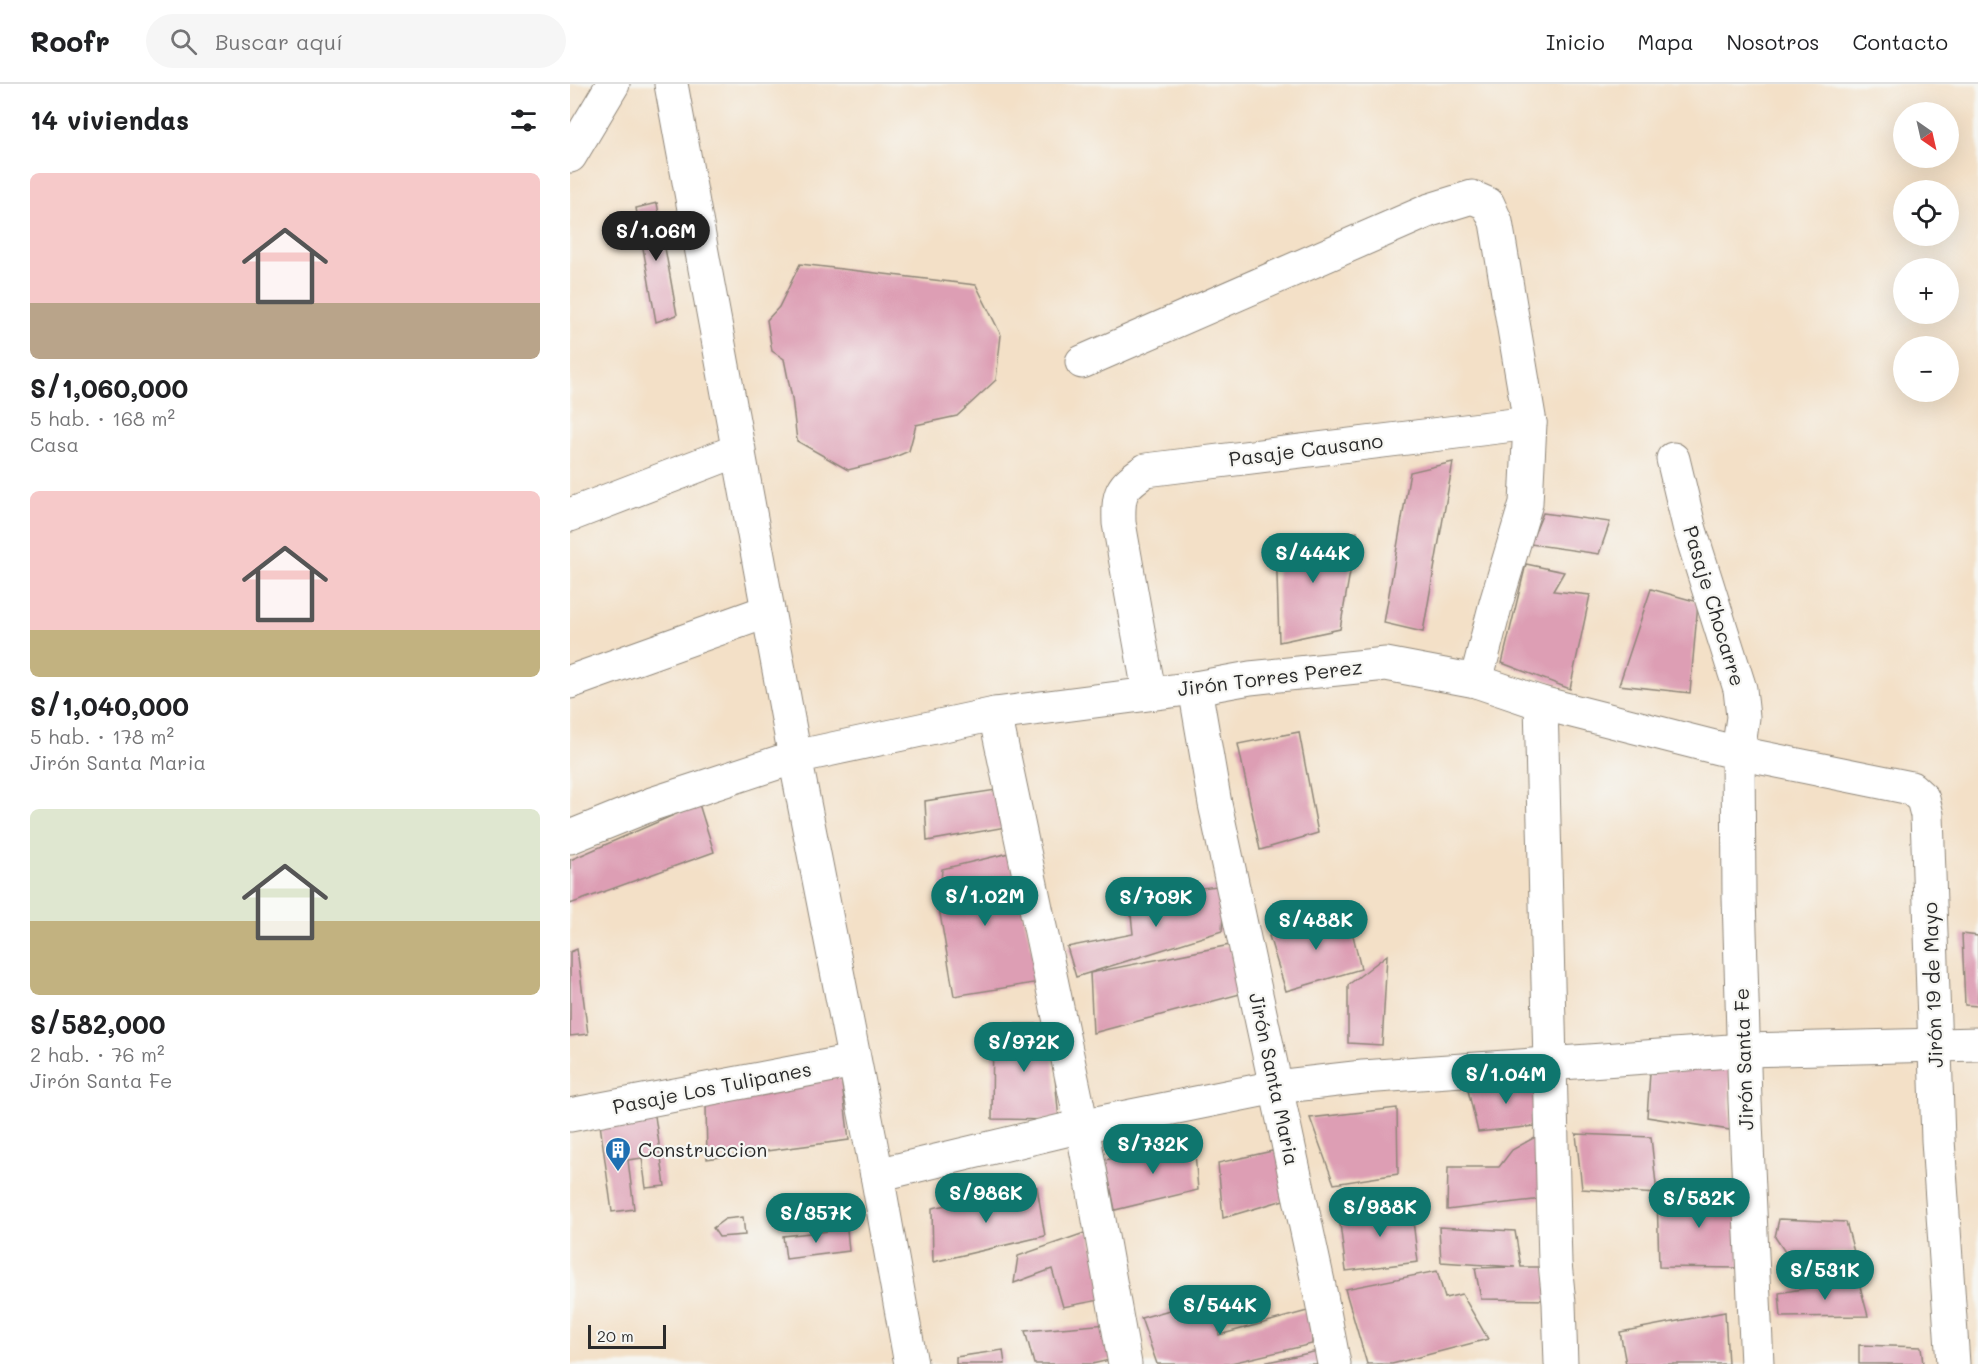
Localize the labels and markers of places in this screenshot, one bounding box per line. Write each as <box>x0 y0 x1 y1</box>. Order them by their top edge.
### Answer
pin: S/1.06M <box>601 211 711 262</box>
pin: S/444K <box>1264 533 1362 584</box>
pin: S/1.02M <box>930 876 1040 927</box>
pin: S/709K <box>1107 877 1205 928</box>
pin: S/488K <box>1267 900 1365 951</box>
pin: S/972K <box>975 1022 1073 1073</box>
pin: S/1.04M <box>1451 1054 1561 1105</box>
pin: S/732K <box>1104 1124 1202 1175</box>
building icon: Construccion <box>603 1135 633 1173</box>
place label: Construccion <box>638 1136 767 1162</box>
pin: S/986K <box>937 1173 1035 1224</box>
pin: S/582K <box>1650 1178 1748 1229</box>
pin: S/988K <box>1331 1187 1429 1238</box>
pin: S/357K <box>767 1193 865 1244</box>
pin: S/531K <box>1776 1250 1874 1301</box>
pin: S/544K <box>1171 1285 1269 1336</box>

